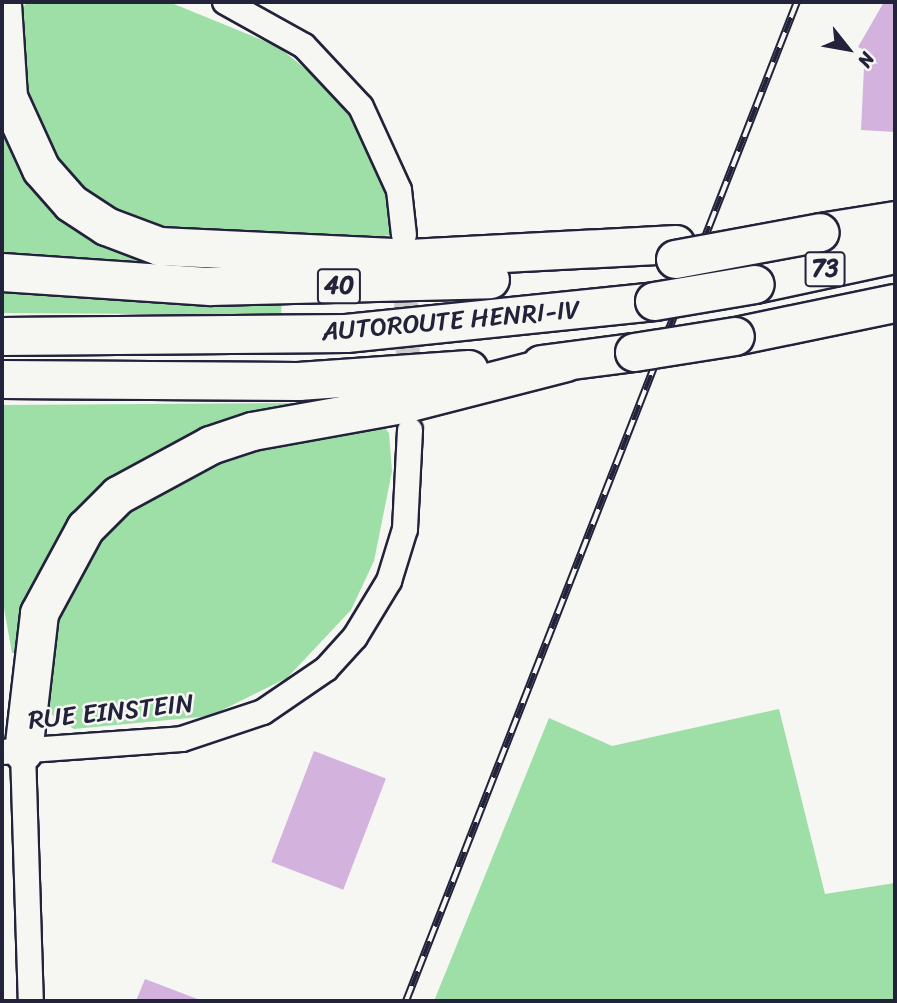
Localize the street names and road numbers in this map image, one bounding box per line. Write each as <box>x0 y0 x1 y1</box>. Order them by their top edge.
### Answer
road number: 73 <box>804 248 846 290</box>
road number: 40 <box>316 265 362 306</box>
street label: AUTOROUTE HENRI-IV <box>321 294 581 348</box>
street label: RUE EINSTEIN <box>27 688 195 736</box>

